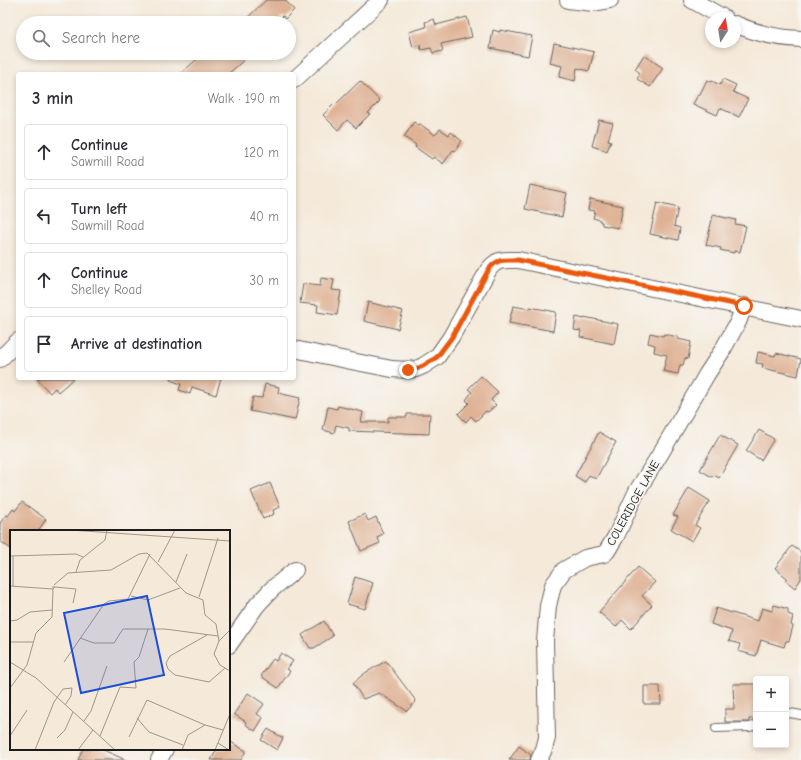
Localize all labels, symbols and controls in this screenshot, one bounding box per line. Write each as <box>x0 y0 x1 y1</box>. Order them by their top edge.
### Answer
north arrow <box>705 12 741 48</box>
search box <box>16 16 296 60</box>
icon: search <box>30 27 52 49</box>
text: Search here <box>62 29 140 47</box>
text: 3 min <box>32 89 73 108</box>
text: Walk · 190 m <box>208 91 280 106</box>
text: Continue <box>71 136 128 154</box>
icon: ahead <box>33 141 55 163</box>
text: 120 m <box>244 145 279 160</box>
text: Sawmill Road <box>71 154 144 169</box>
text: Turn left <box>71 200 127 218</box>
icon: left <box>33 205 55 227</box>
text: 40 m <box>250 209 279 224</box>
text: Sawmill Road <box>71 218 144 233</box>
text: Continue <box>71 264 128 282</box>
icon: ahead <box>33 269 55 291</box>
text: 30 m <box>249 273 279 288</box>
text: Shelley Road <box>71 282 142 297</box>
route start <box>735 297 753 315</box>
icon: arrive <box>33 333 55 355</box>
text: Arrive at destination <box>71 335 202 353</box>
route end <box>399 361 417 379</box>
street label: COLERIDGE LANE <box>604 458 662 548</box>
inset map <box>10 530 230 750</box>
map controls <box>753 676 789 748</box>
button: + <box>753 676 789 712</box>
button: − <box>753 712 789 748</box>

